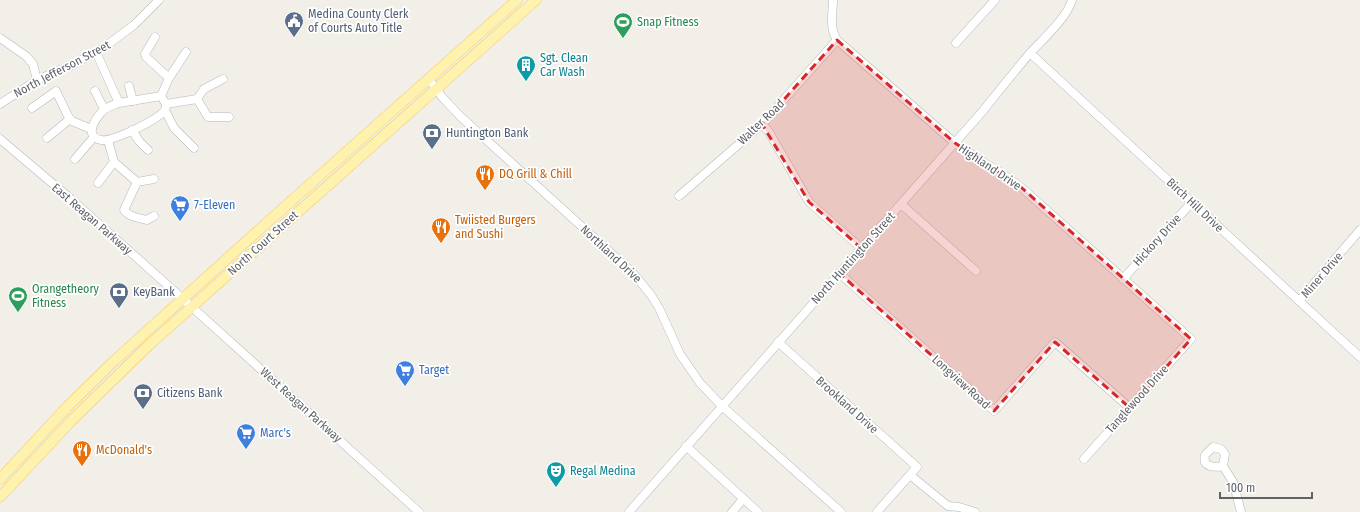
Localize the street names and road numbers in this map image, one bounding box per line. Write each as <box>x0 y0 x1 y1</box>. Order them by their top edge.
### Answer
street label: North Jefferson Street <box>11 38 113 100</box>
street label: Walter Road <box>735 96 787 148</box>
street label: Highland Drive <box>956 141 1024 193</box>
street label: Birch Hill Drive <box>1164 175 1226 235</box>
street label: East Reagan Parkway <box>49 180 135 258</box>
street label: North Court Street <box>225 208 301 278</box>
street label: North Huntington Street <box>808 209 898 307</box>
street label: Hickory Drive <box>1130 211 1184 269</box>
street label: Northland Drive <box>578 222 644 286</box>
street label: Miner Drive <box>1298 249 1346 301</box>
street label: Longview Road <box>929 352 993 412</box>
street label: Tanglewood Drive <box>1103 362 1171 436</box>
street label: West Reagan Parkway <box>257 365 345 446</box>
street label: Brookland Drive <box>813 373 881 437</box>

